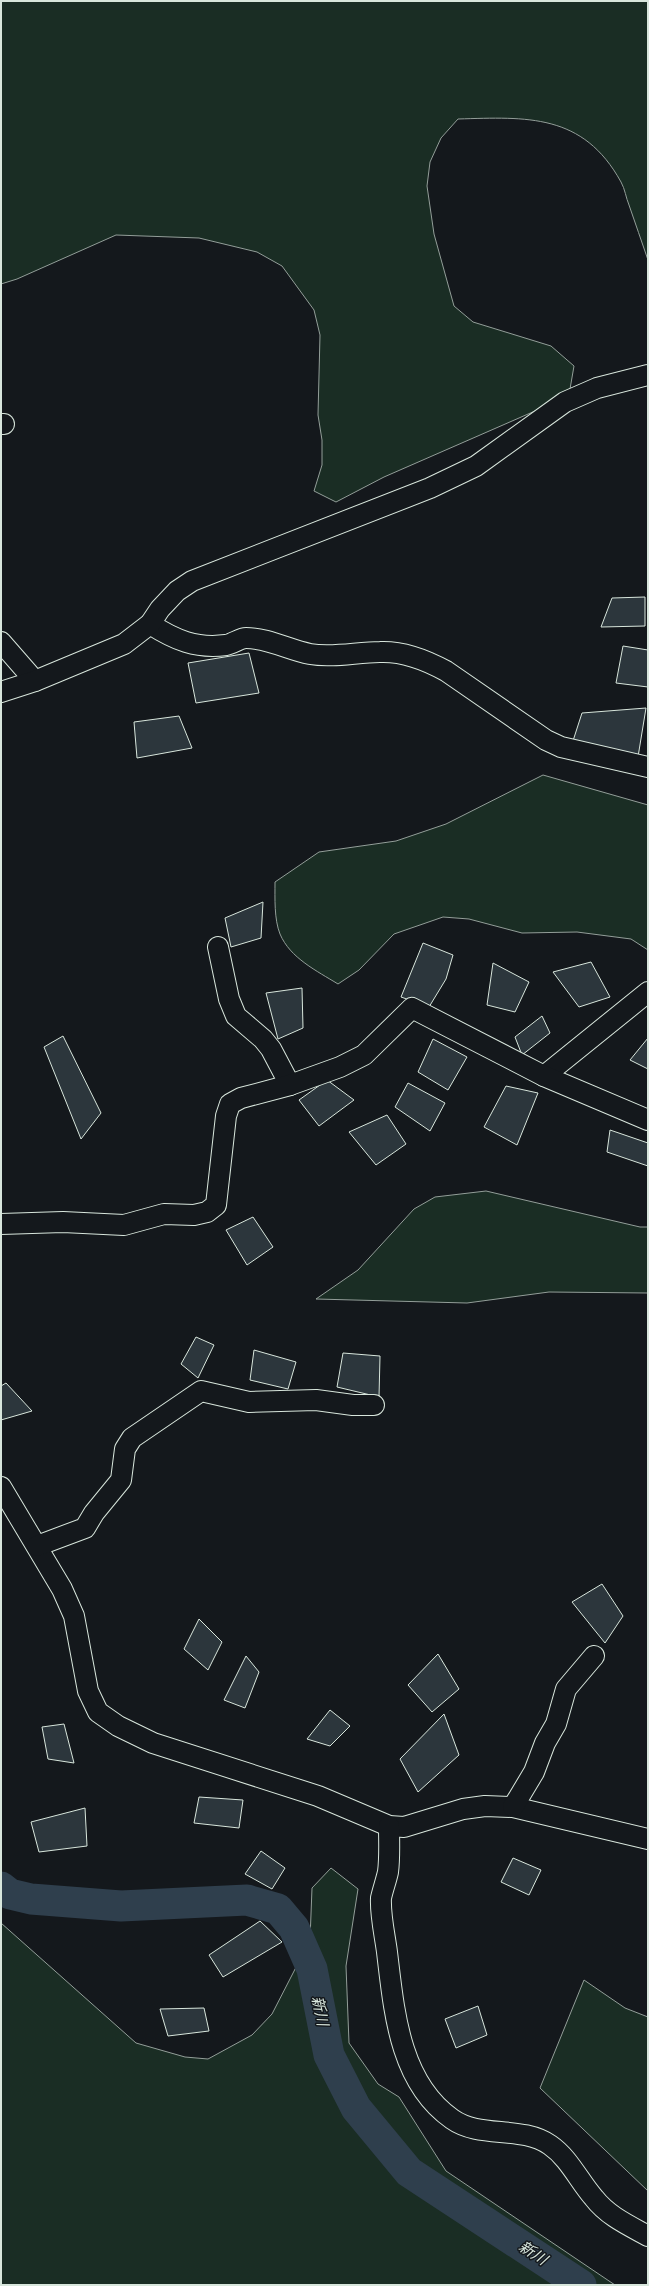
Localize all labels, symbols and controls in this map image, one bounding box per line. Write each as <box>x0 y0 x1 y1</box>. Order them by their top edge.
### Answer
water label: 新川 <box>308 1994 332 2029</box>
water label: 新川 <box>516 2237 552 2270</box>

